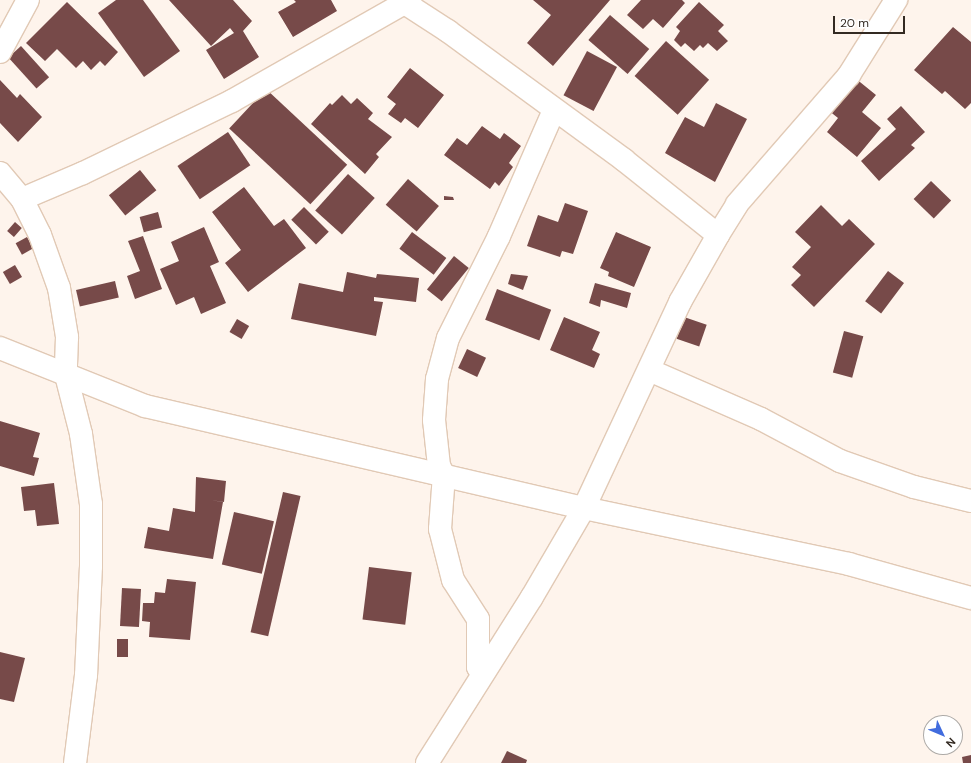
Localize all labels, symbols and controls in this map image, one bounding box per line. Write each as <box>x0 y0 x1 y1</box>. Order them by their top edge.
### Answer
scale bar <box>835 8 907 34</box>
text: 20 m <box>840 15 869 31</box>
north arrow <box>923 715 963 755</box>
text: N <box>943 735 959 750</box>

